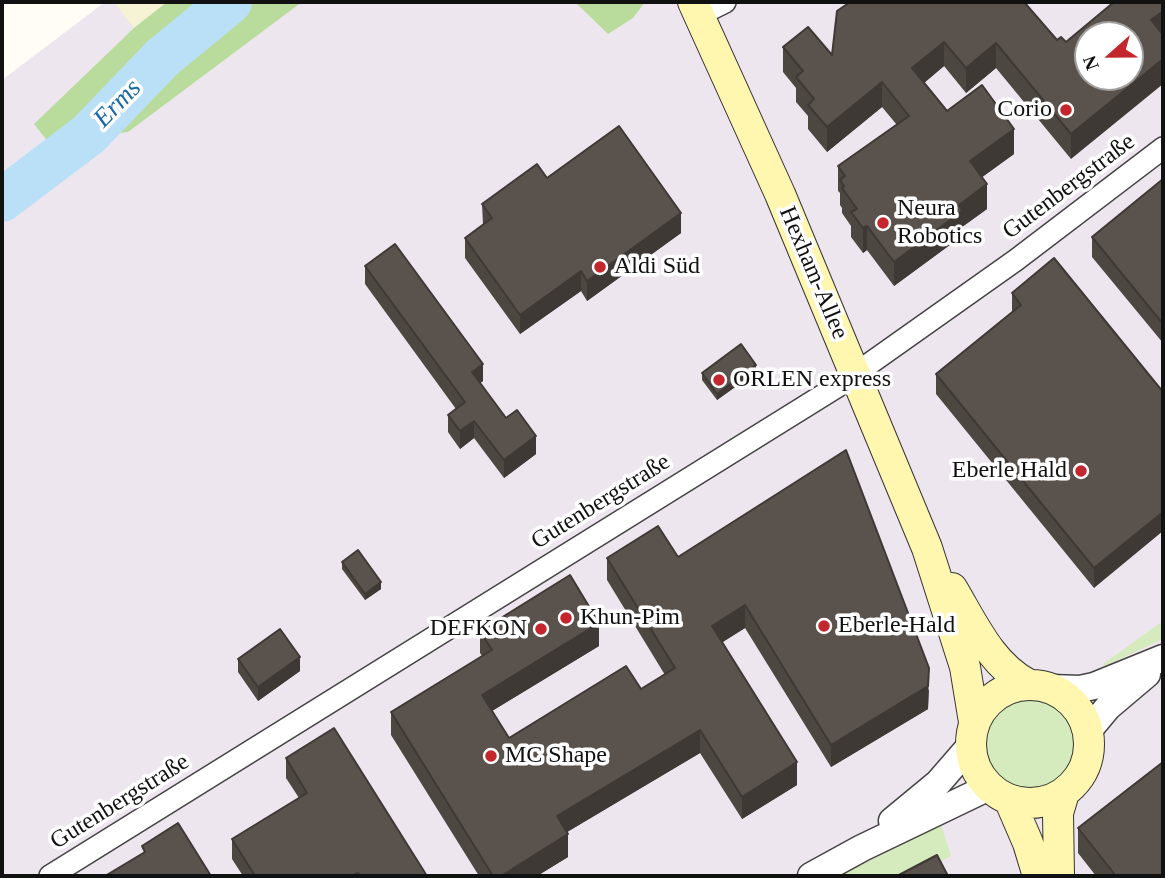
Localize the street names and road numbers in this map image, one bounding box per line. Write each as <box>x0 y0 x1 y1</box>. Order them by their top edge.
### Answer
street label: Gutenbergstraße <box>997 128 1141 246</box>
street label: Hexham-Allee <box>772 202 854 344</box>
street label: Gutenbergstraße <box>526 448 676 556</box>
street label: Gutenbergstraße <box>45 748 195 856</box>

